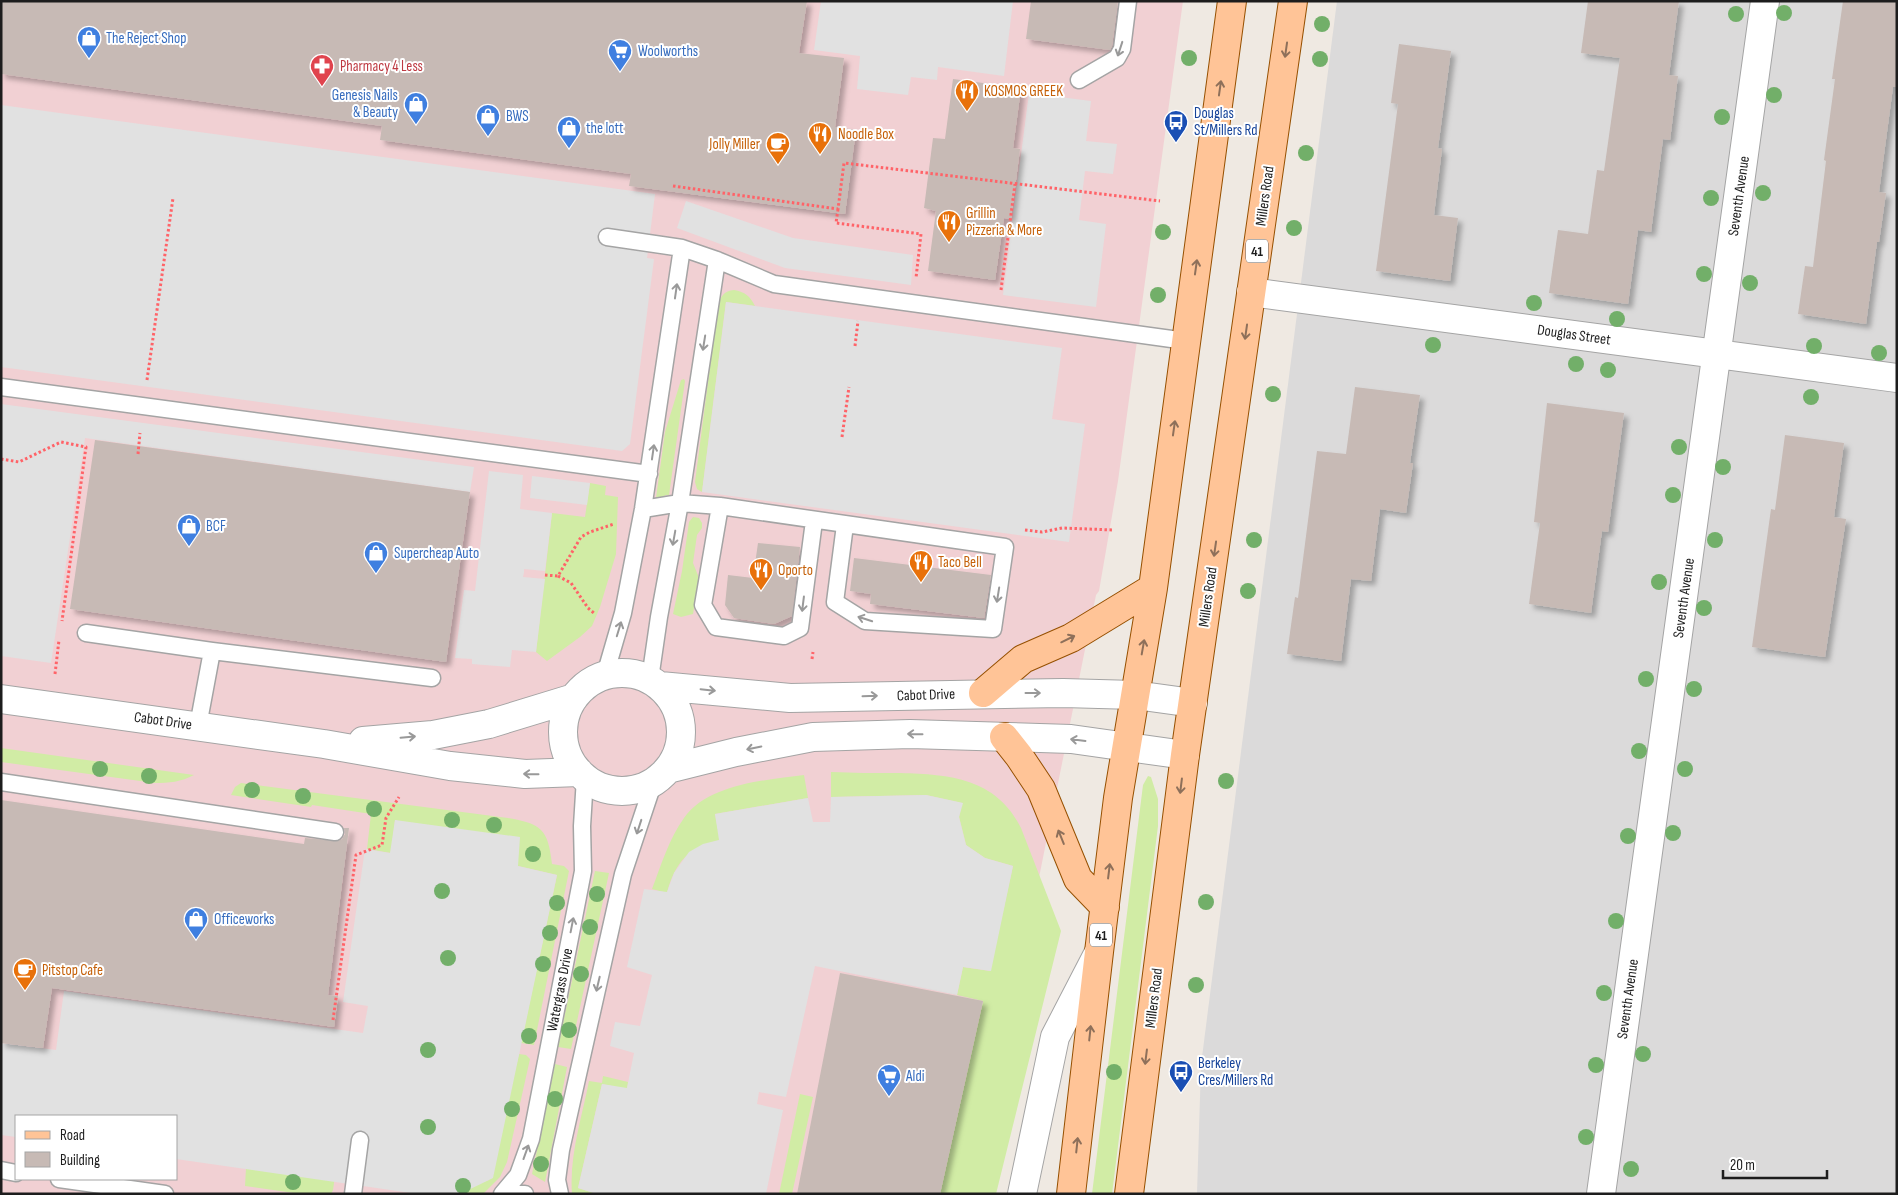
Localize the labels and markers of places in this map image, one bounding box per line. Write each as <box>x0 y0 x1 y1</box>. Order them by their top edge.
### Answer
shop icon: The Reject Shop <box>76 25 102 59</box>
place label: The Reject Shop <box>106 29 186 48</box>
supermarket icon: Woolworths <box>607 38 633 72</box>
place label: Woolworths <box>638 42 698 61</box>
pharmacy icon: Pharmacy 4 Less <box>309 53 335 87</box>
place label: Pharmacy 4 Less <box>340 57 423 76</box>
restaurant icon: KOSMOS GREEK <box>954 78 980 112</box>
place label: KOSMOS GREEK <box>984 82 1063 101</box>
place label: Genesis Nails & Beauty <box>332 86 398 122</box>
shop icon: Genesis Nails & Beauty <box>403 91 429 125</box>
shop icon: BWS <box>475 103 501 137</box>
place label: Douglas St/Millers Rd <box>1194 104 1258 140</box>
place label: BWS <box>506 107 529 126</box>
bus stop icon: Douglas St/Millers Rd <box>1163 109 1189 143</box>
shop icon: the lott <box>556 115 582 149</box>
place label: the lott <box>586 119 624 138</box>
restaurant icon: Noodle Box <box>807 121 833 155</box>
place label: Noodle Box <box>838 125 894 144</box>
cafe icon: Jolly Miller <box>765 131 791 165</box>
place label: Jolly Miller <box>708 135 761 154</box>
place label: Grillin Pizzeria & More <box>966 204 1042 240</box>
restaurant icon: Grillin Pizzeria & More <box>936 209 962 243</box>
shop icon: BCF <box>176 513 202 547</box>
place label: BCF <box>206 517 226 536</box>
shop icon: Supercheap Auto <box>363 540 389 574</box>
place label: Supercheap Auto <box>394 544 479 563</box>
restaurant icon: Taco Bell <box>908 549 934 583</box>
place label: Taco Bell <box>938 553 982 572</box>
restaurant icon: Oporto <box>748 557 774 591</box>
place label: Oporto <box>778 561 813 580</box>
shop icon: Officeworks <box>183 906 209 940</box>
place label: Officeworks <box>214 910 275 929</box>
cafe icon: Pitstop Cafe <box>12 957 38 991</box>
place label: Pitstop Cafe <box>42 961 103 980</box>
place label: Berkeley Cres/Millers Rd <box>1198 1054 1273 1090</box>
bus stop icon: Berkeley Cres/Millers Rd <box>1168 1059 1194 1093</box>
supermarket icon: Aldi <box>876 1063 902 1097</box>
place label: Aldi <box>905 1067 925 1086</box>

